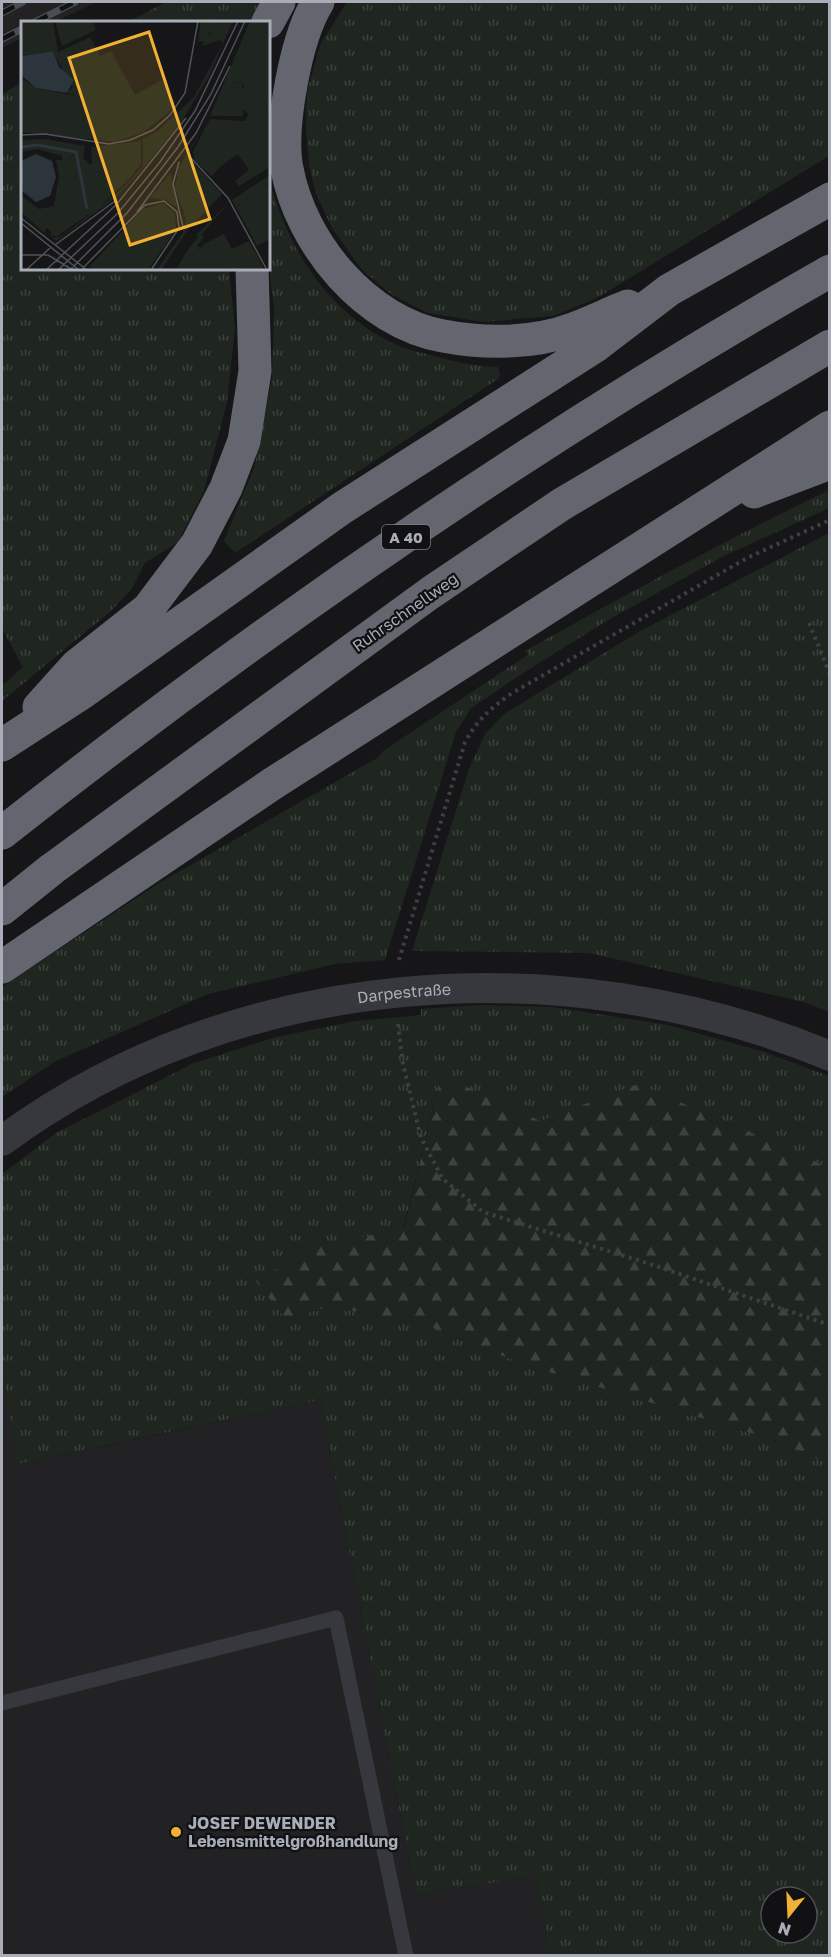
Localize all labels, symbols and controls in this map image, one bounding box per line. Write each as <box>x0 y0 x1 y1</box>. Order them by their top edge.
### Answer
inset map <box>21 21 270 270</box>
road number: A 40 <box>382 525 430 549</box>
street label: Ruhrschnellweg <box>348 568 462 656</box>
street label: Darpestraße <box>356 979 451 1007</box>
place label: JOSEF DEWENDER Lebensmittelgroßhandlung <box>188 1813 398 1851</box>
marker: JOSEF DEWENDER Lebensmittelgroßhandlung <box>169 1825 183 1839</box>
north arrow <box>759 1885 819 1945</box>
text: N <box>775 1918 793 1941</box>

